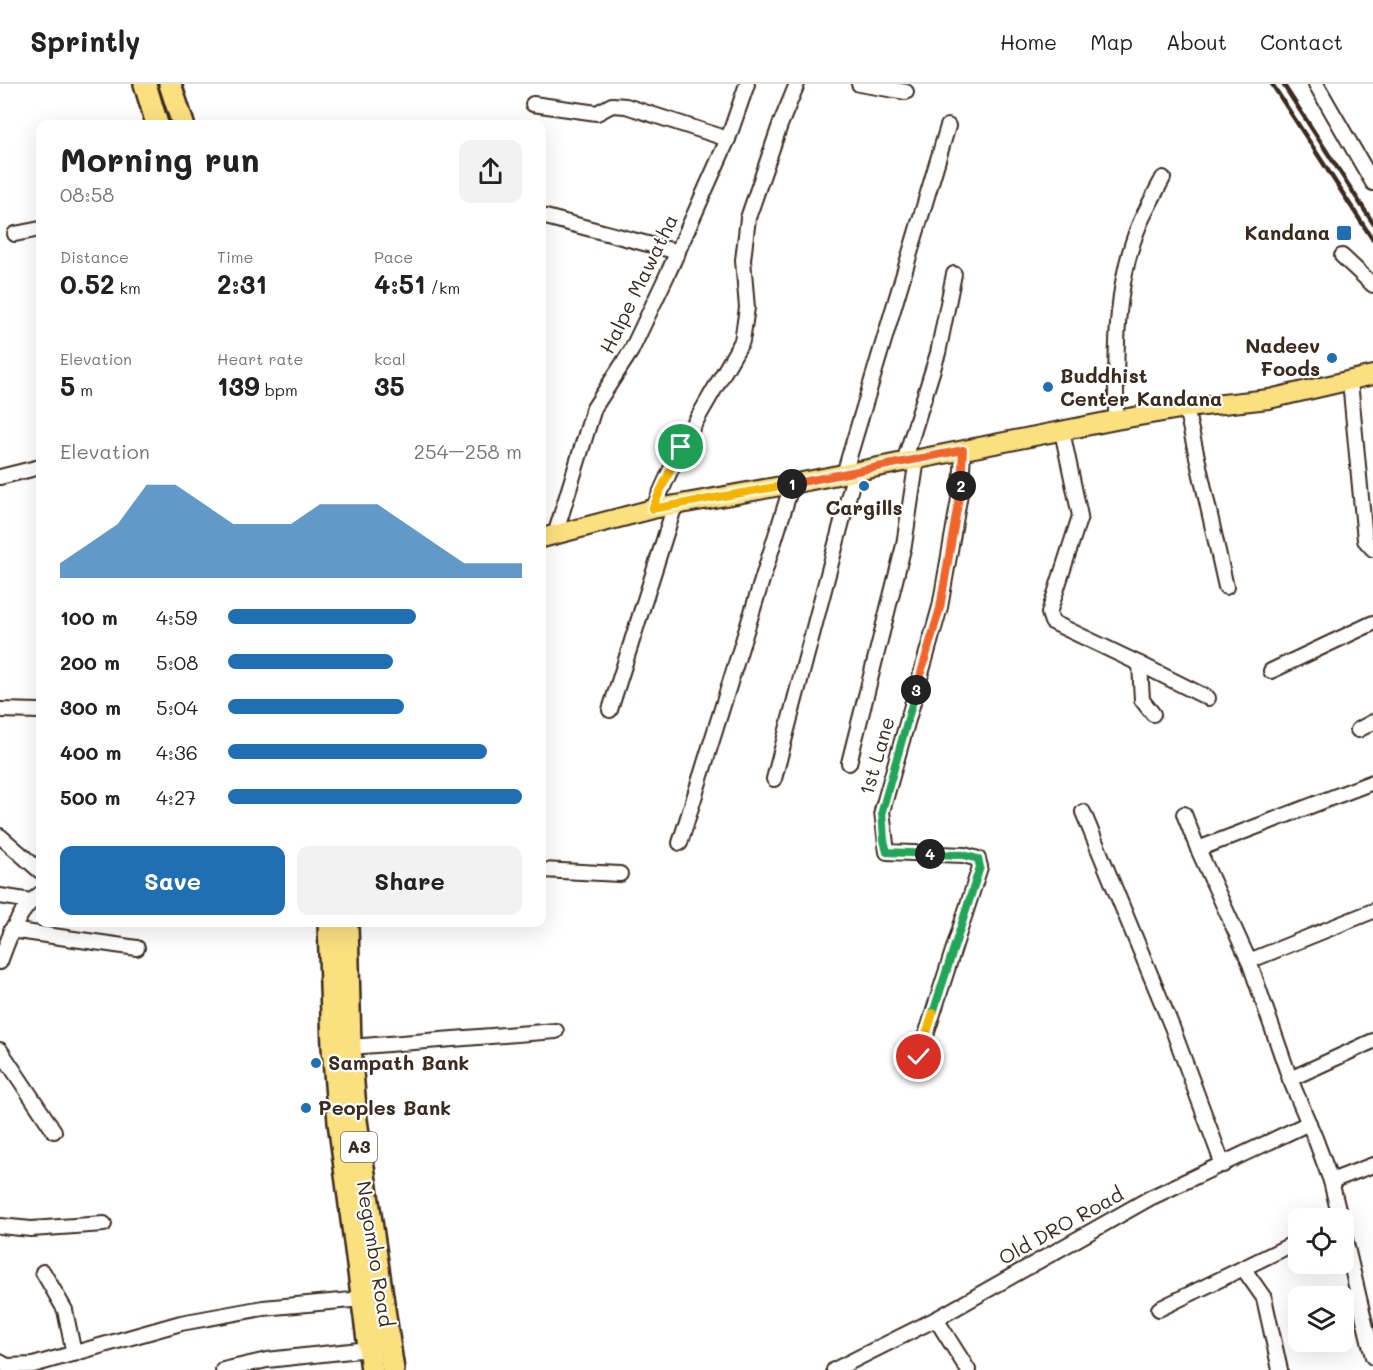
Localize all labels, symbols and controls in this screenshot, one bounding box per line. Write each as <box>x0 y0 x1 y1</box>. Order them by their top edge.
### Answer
text: Sprintly <box>30 23 140 59</box>
text: Home <box>1000 28 1057 55</box>
text: Map <box>1090 28 1133 55</box>
text: About <box>1166 28 1227 55</box>
text: Contact <box>1260 28 1343 55</box>
text: Morning run <box>60 137 260 180</box>
button: share <box>459 140 522 203</box>
text: 08:58 <box>60 181 114 207</box>
street label: Halpe Mawatha <box>593 210 683 357</box>
place label: Kandana <box>1244 219 1330 245</box>
marker: Kandana <box>1335 224 1353 242</box>
text: Distance <box>60 246 129 267</box>
text: Time <box>217 246 253 267</box>
text: Pace <box>374 246 413 267</box>
text: 0.52 <box>60 267 114 301</box>
text: 2:31 <box>217 267 267 301</box>
text: 4:51 <box>374 267 425 301</box>
text: km <box>114 277 141 298</box>
text: /km <box>425 277 460 298</box>
place label: Nadeev Foods <box>1245 332 1320 381</box>
text: Elevation <box>60 348 132 369</box>
text: Heart rate <box>217 348 303 369</box>
text: kcal <box>374 348 406 369</box>
marker: Nadeev Foods <box>1325 351 1339 365</box>
place label: Buddhist Center Kandana <box>1060 362 1222 411</box>
text: 5 <box>60 369 75 403</box>
text: 139 <box>217 369 260 403</box>
text: 35 <box>374 369 405 403</box>
text: m <box>75 379 93 400</box>
text: bpm <box>260 379 298 400</box>
marker: Buddhist Center Kandana <box>1041 380 1055 394</box>
pin <box>655 421 706 472</box>
icon: arrive <box>664 430 697 463</box>
text: Elevation <box>60 438 150 464</box>
text: 254–258 m <box>414 438 522 464</box>
pin: 1 <box>777 469 807 499</box>
pin: 2 <box>946 471 976 501</box>
text: 1 <box>788 473 796 494</box>
text: 2 <box>957 475 965 496</box>
marker: Cargills <box>857 479 871 493</box>
place label: Cargills <box>825 494 903 520</box>
text: 100 m <box>60 604 118 630</box>
text: 4:59 <box>156 604 197 630</box>
text: 200 m <box>60 649 120 675</box>
text: 5:08 <box>156 649 198 675</box>
pin: 3 <box>901 675 931 705</box>
text: 3 <box>911 679 921 700</box>
text: 300 m <box>60 694 121 720</box>
text: 5:04 <box>156 694 198 720</box>
street label: 1st Lane <box>852 714 900 798</box>
text: 400 m <box>60 739 121 765</box>
text: 4:36 <box>156 739 198 765</box>
text: 500 m <box>60 784 120 810</box>
text: 4:27 <box>156 784 196 810</box>
pin: 4 <box>915 839 945 869</box>
text: 4 <box>925 843 935 864</box>
button: Save <box>60 846 285 915</box>
button: Share <box>297 846 522 915</box>
pin <box>893 1031 944 1082</box>
icon: check <box>902 1040 935 1073</box>
place label: Sampath Bank <box>328 1049 469 1075</box>
marker: Sampath Bank <box>309 1056 323 1070</box>
place label: Peoples Bank <box>318 1094 451 1120</box>
marker: Peoples Bank <box>299 1101 313 1115</box>
road number: A3 <box>341 1132 377 1162</box>
street label: Negombo Road <box>352 1179 400 1329</box>
street label: Old DRO Road <box>994 1180 1127 1270</box>
map controls <box>1288 1208 1354 1352</box>
button: locate <box>1288 1208 1354 1274</box>
button: layers <box>1288 1286 1354 1352</box>

